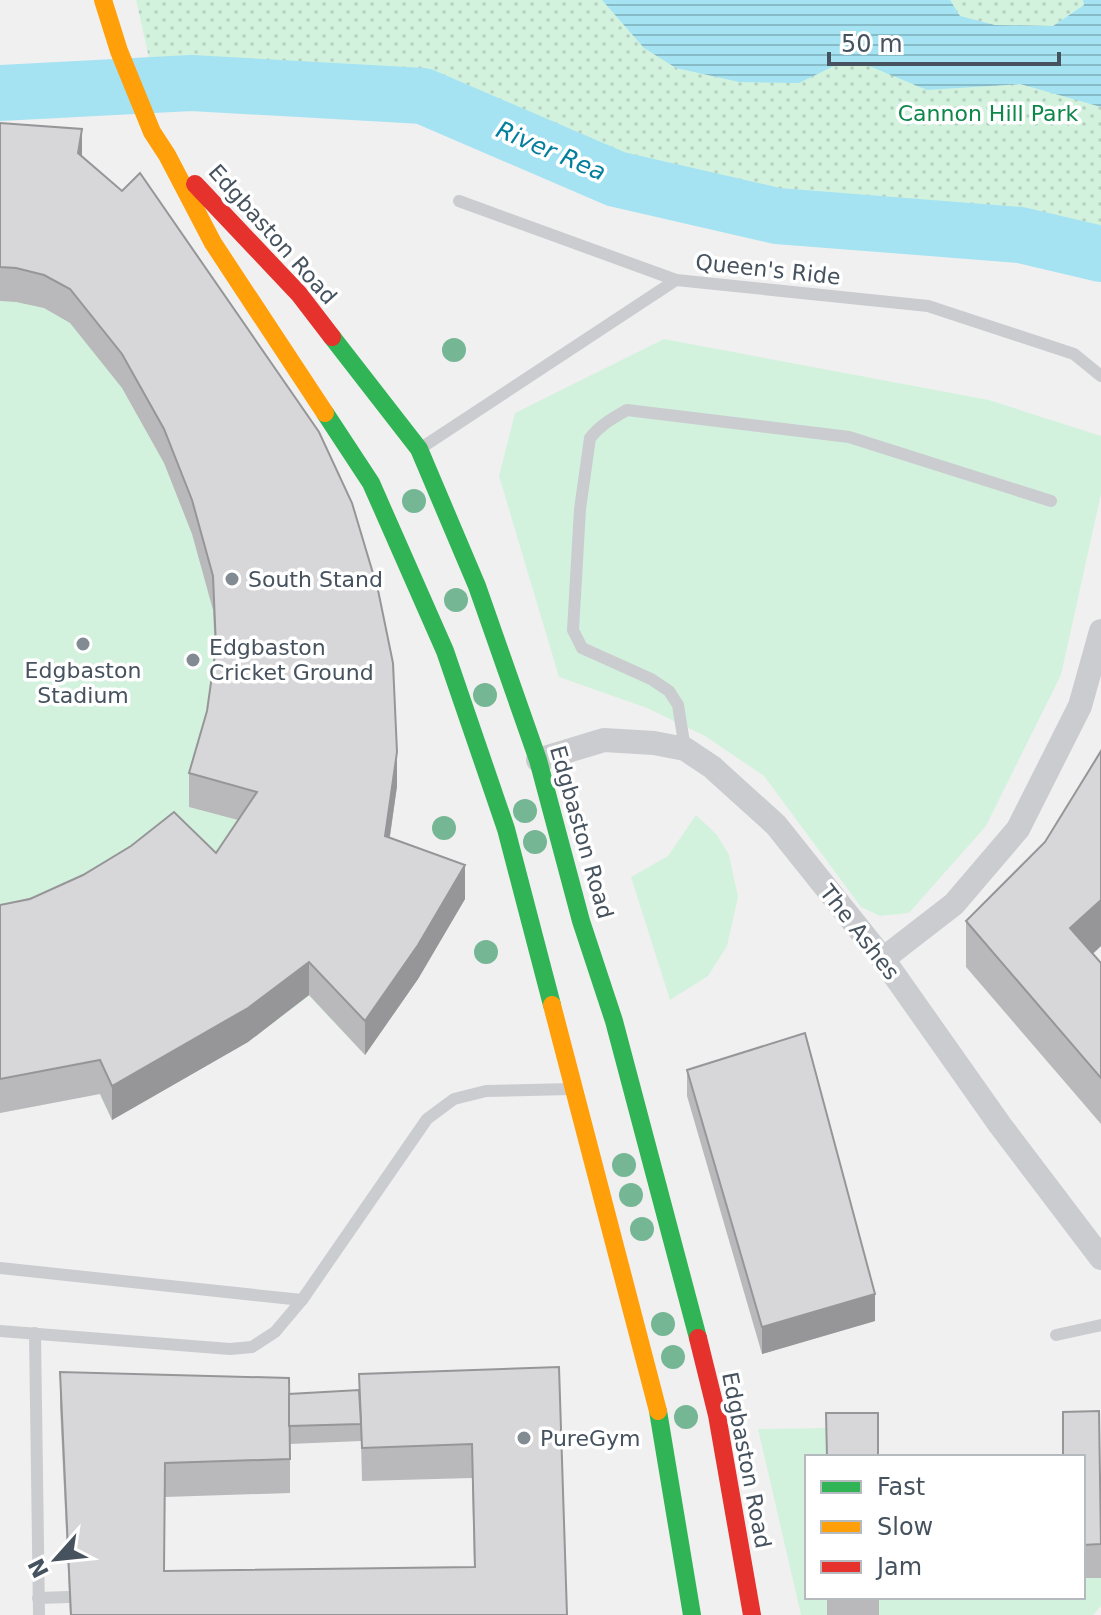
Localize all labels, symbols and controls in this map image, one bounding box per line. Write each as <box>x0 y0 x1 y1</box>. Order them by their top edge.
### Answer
scale bar <box>829 16 1059 66</box>
text: 50 m <box>841 30 903 58</box>
park label: Cannon Hill Park <box>898 101 1079 126</box>
water label: River Rea <box>492 115 610 187</box>
street label: Edgbaston Road <box>203 159 342 309</box>
street label: Queen's Ride <box>694 249 842 290</box>
place label: South Stand <box>248 567 383 592</box>
marker: South Stand <box>223 570 241 588</box>
marker: Edgbaston Stadium <box>74 635 92 653</box>
place label: Edgbaston Cricket Ground <box>209 635 374 685</box>
marker: Edgbaston Cricket Ground <box>184 651 202 669</box>
place label: Edgbaston Stadium <box>25 658 141 708</box>
street label: Edgbaston Road <box>545 743 618 922</box>
street label: The Ashes <box>814 879 904 985</box>
street label: Edgbaston Road <box>717 1370 776 1550</box>
place label: PureGym <box>540 1426 640 1451</box>
marker: PureGym <box>515 1429 533 1447</box>
legend <box>805 1455 1085 1599</box>
text: Fast <box>877 1473 925 1501</box>
text: Slow <box>877 1513 933 1541</box>
north arrow <box>16 1519 96 1599</box>
text: Jam <box>875 1553 922 1581</box>
text: N <box>23 1554 54 1582</box>

